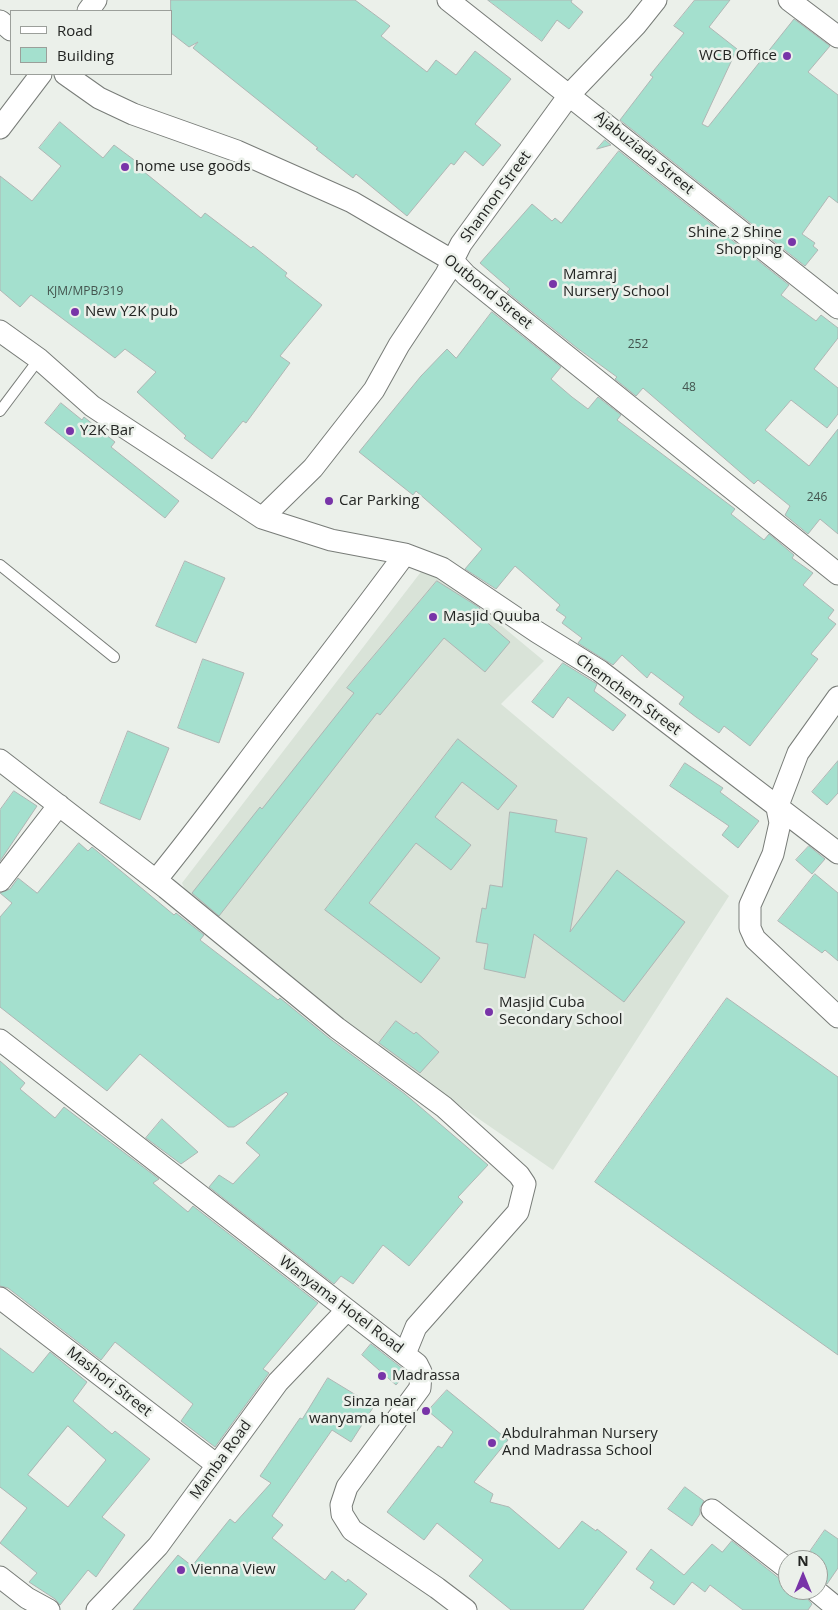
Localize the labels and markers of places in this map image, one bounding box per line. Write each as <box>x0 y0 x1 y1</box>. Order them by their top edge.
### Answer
place label: WCB Office <box>699 47 777 65</box>
marker: WCB Office <box>781 50 793 62</box>
place label: home use goods <box>135 158 251 176</box>
marker: home use goods <box>119 161 131 173</box>
place label: Shine 2 Shine Shopping <box>688 224 782 259</box>
marker: Shine 2 Shine Shopping <box>786 236 798 248</box>
place label: Mamraj Nursery School <box>563 266 669 301</box>
marker: Mamraj Nursery School <box>547 278 559 290</box>
place label: New Y2K pub <box>85 303 178 321</box>
marker: New Y2K pub <box>69 306 81 318</box>
place label: Y2K Bar <box>80 422 134 440</box>
marker: Y2K Bar <box>64 425 76 437</box>
place label: Car Parking <box>339 492 419 510</box>
marker: Car Parking <box>323 495 335 507</box>
place label: Masjid Quuba <box>443 608 540 626</box>
marker: Masjid Quuba <box>427 611 439 623</box>
place label: Masjid Cuba Secondary School <box>499 994 623 1029</box>
marker: Masjid Cuba Secondary School <box>483 1006 495 1018</box>
place label: Madrassa <box>392 1367 460 1385</box>
marker: Madrassa <box>376 1370 388 1382</box>
place label: Sinza near wanyama hotel <box>309 1393 416 1428</box>
marker: Sinza near wanyama hotel <box>420 1405 432 1417</box>
place label: Abdulrahman Nursery And Madrassa School <box>502 1425 658 1460</box>
marker: Abdulrahman Nursery And Madrassa School <box>486 1437 498 1449</box>
place label: Vienna View <box>191 1561 276 1579</box>
marker: Vienna View <box>175 1564 187 1576</box>

